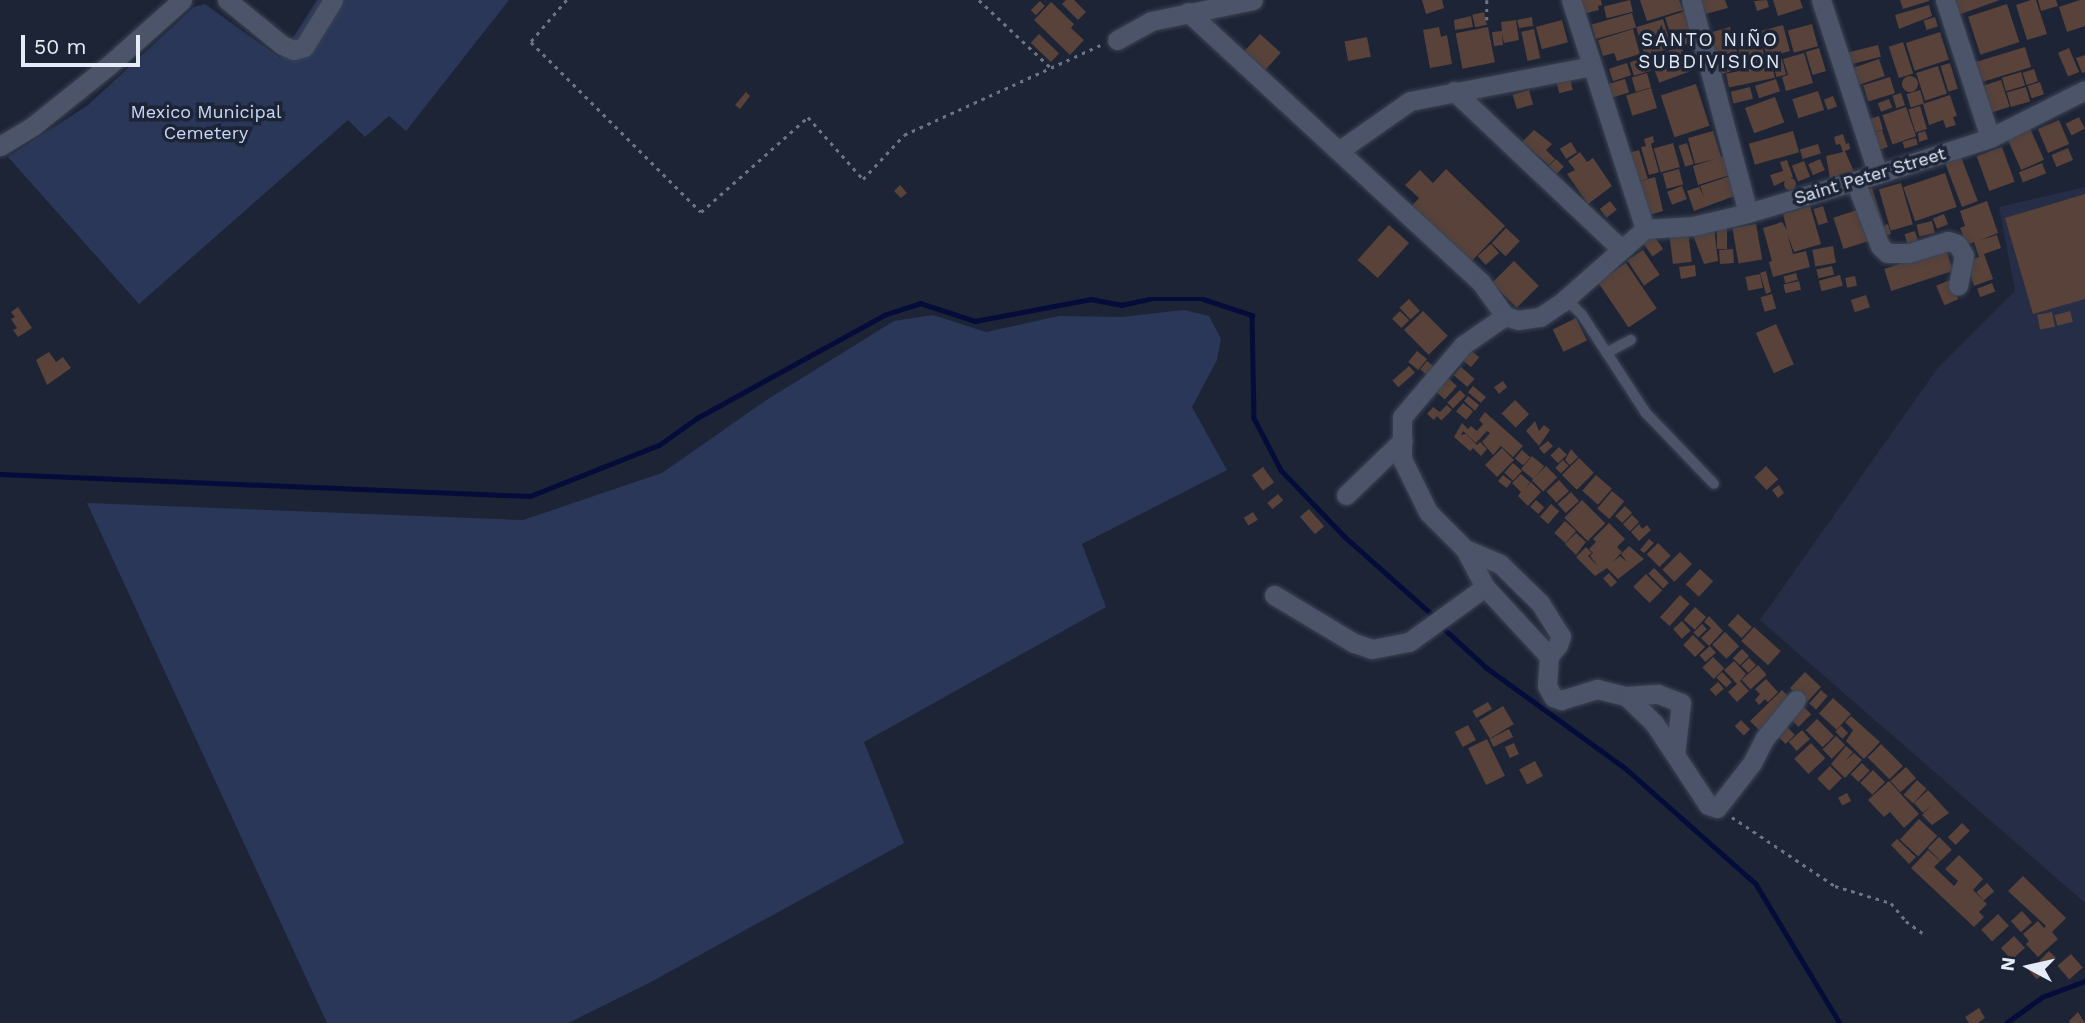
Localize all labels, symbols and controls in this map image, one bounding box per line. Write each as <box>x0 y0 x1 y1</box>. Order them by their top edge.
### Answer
scale bar <box>24 21 144 65</box>
district label: SANTO NIÑO SUBDIVISION <box>1640 29 1780 73</box>
text: 50 m <box>34 34 86 59</box>
park label: Mexico Municipal Cemetery <box>131 102 281 144</box>
street label: Saint Peter Street <box>1792 143 1948 209</box>
north arrow <box>1994 932 2064 1002</box>
text: N <box>1995 955 2020 973</box>

